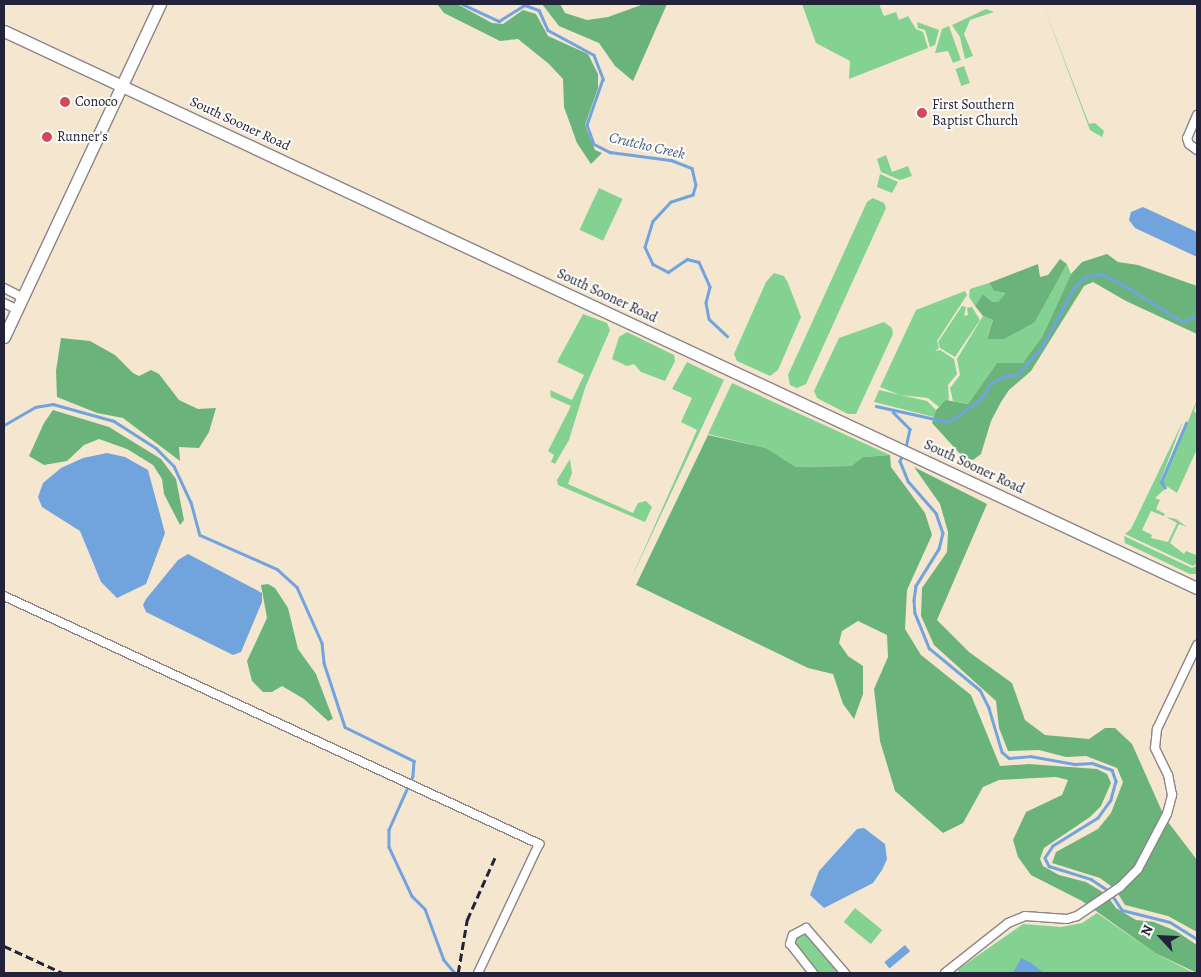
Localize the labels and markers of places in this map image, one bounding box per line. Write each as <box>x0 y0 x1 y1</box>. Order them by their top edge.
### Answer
place label: Conoco <box>75 94 118 110</box>
marker: Conoco <box>59 96 71 108</box>
place label: First Southern Baptist Church <box>932 97 1018 130</box>
marker: First Southern Baptist Church <box>916 107 928 119</box>
place label: Runner's <box>57 129 108 145</box>
marker: Runner's <box>41 131 53 143</box>

